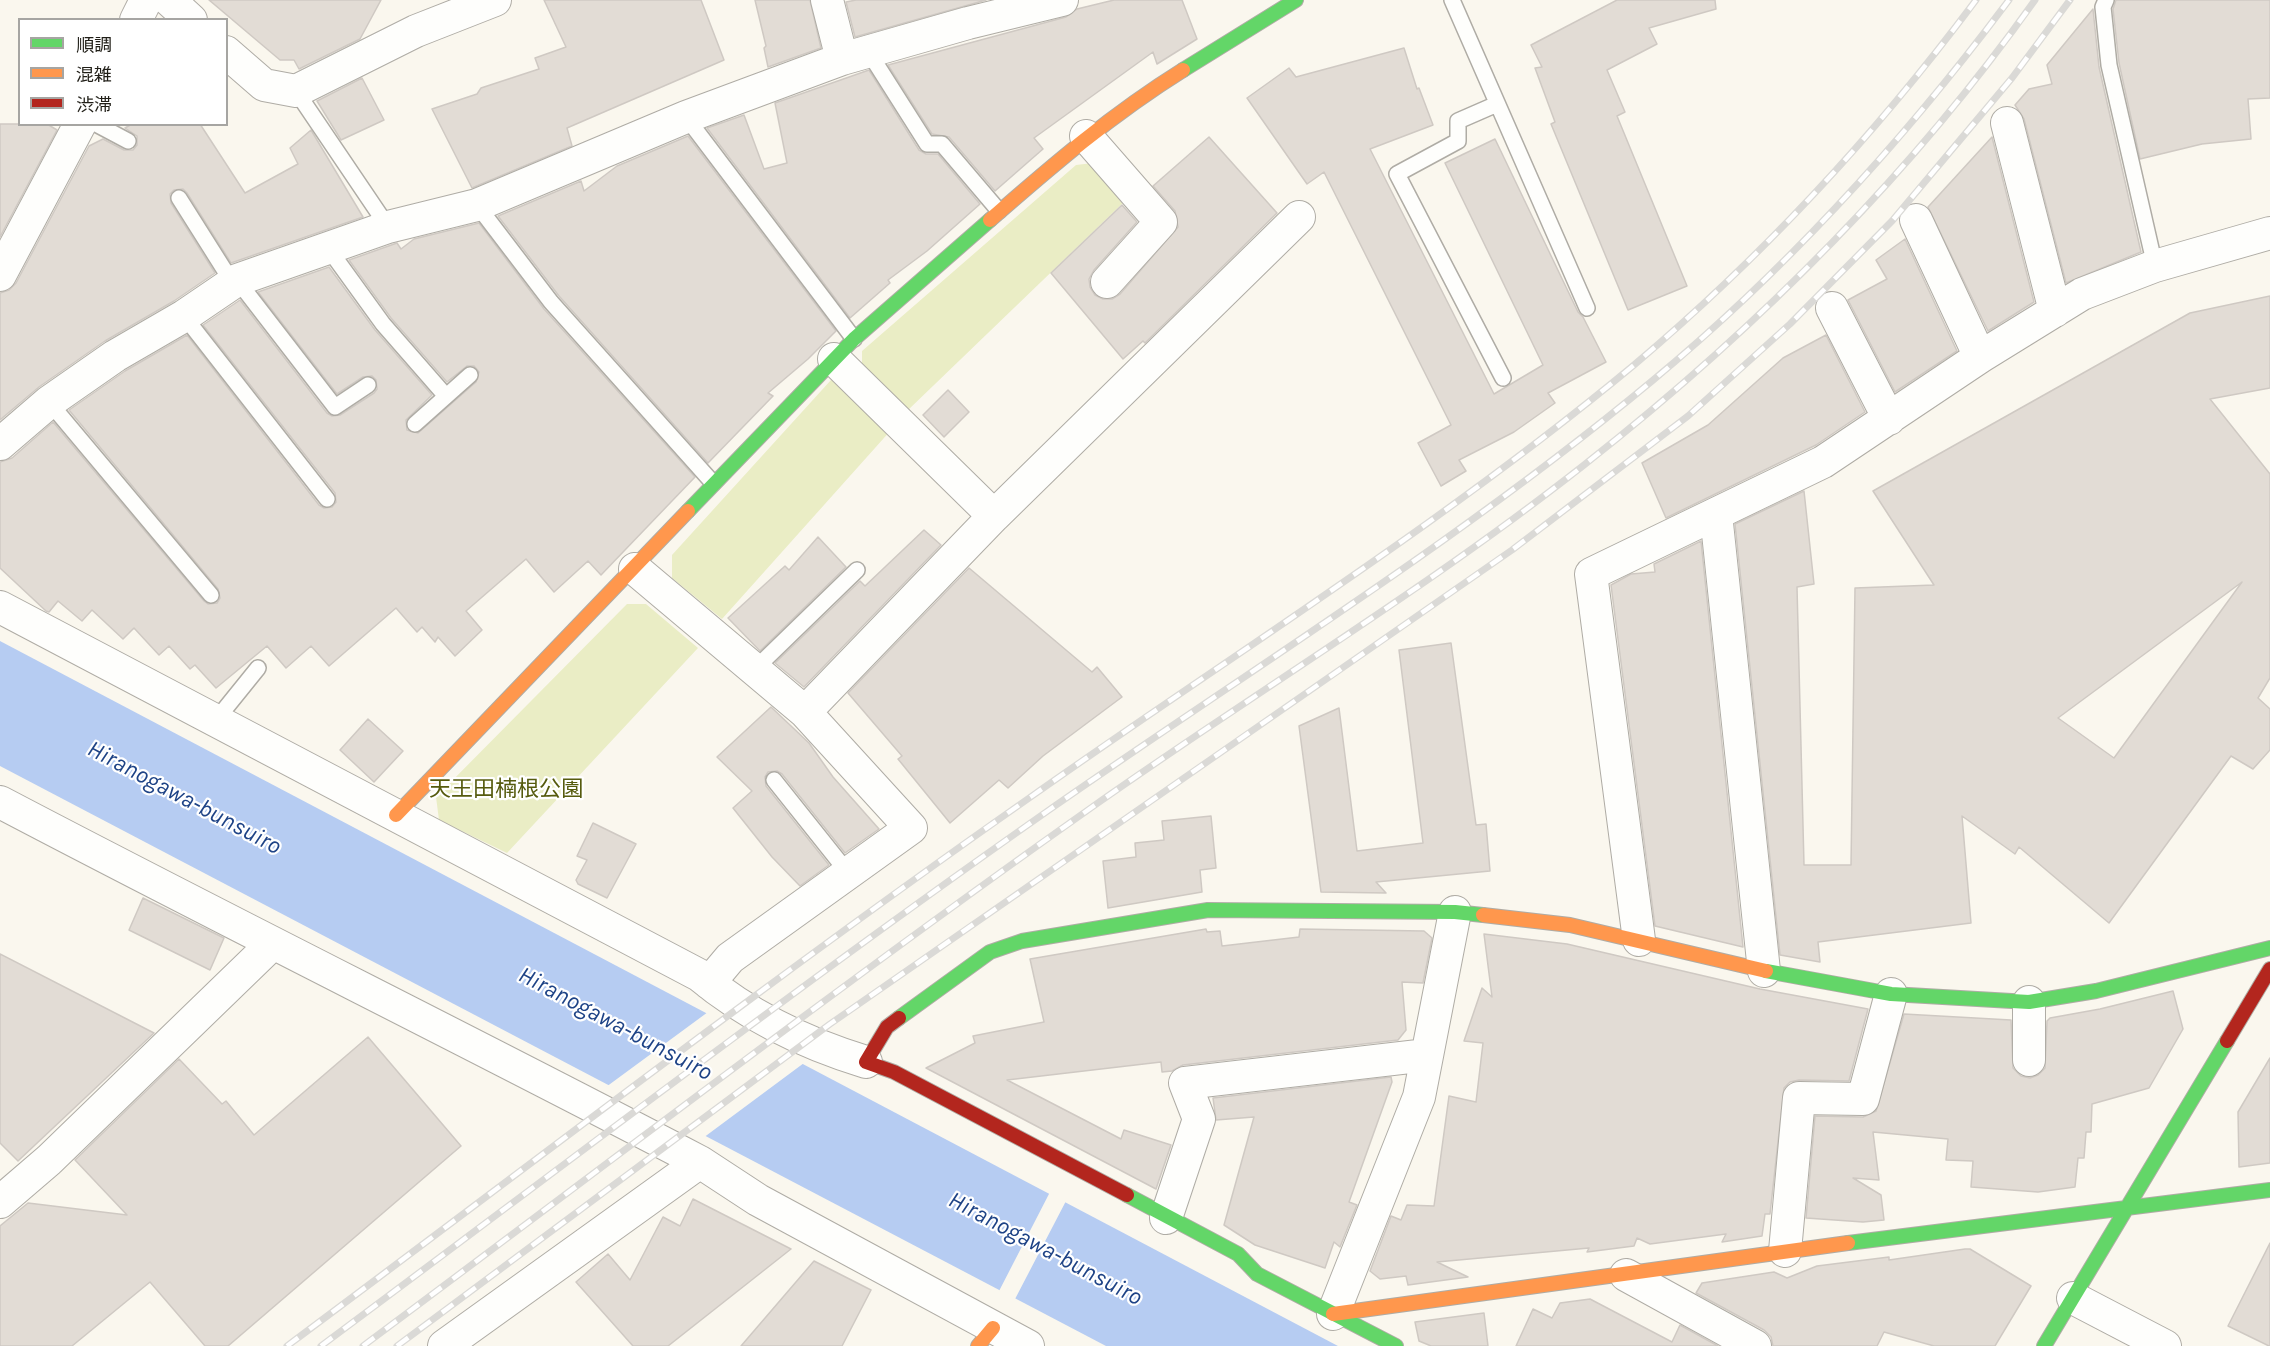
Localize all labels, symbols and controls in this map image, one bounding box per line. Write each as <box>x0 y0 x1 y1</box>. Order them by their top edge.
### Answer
legend <box>18 18 228 126</box>
text: 順調 <box>76 34 112 56</box>
text: 混雑 <box>76 64 112 86</box>
text: 渋滞 <box>76 94 112 116</box>
water label: Hiranogawa-bunsuiro <box>82 735 286 861</box>
park label: 天王田楠根公園 <box>429 777 583 803</box>
water label: Hiranogawa-bunsuiro <box>513 961 717 1087</box>
water label: Hiranogawa-bunsuiro <box>943 1186 1147 1312</box>

